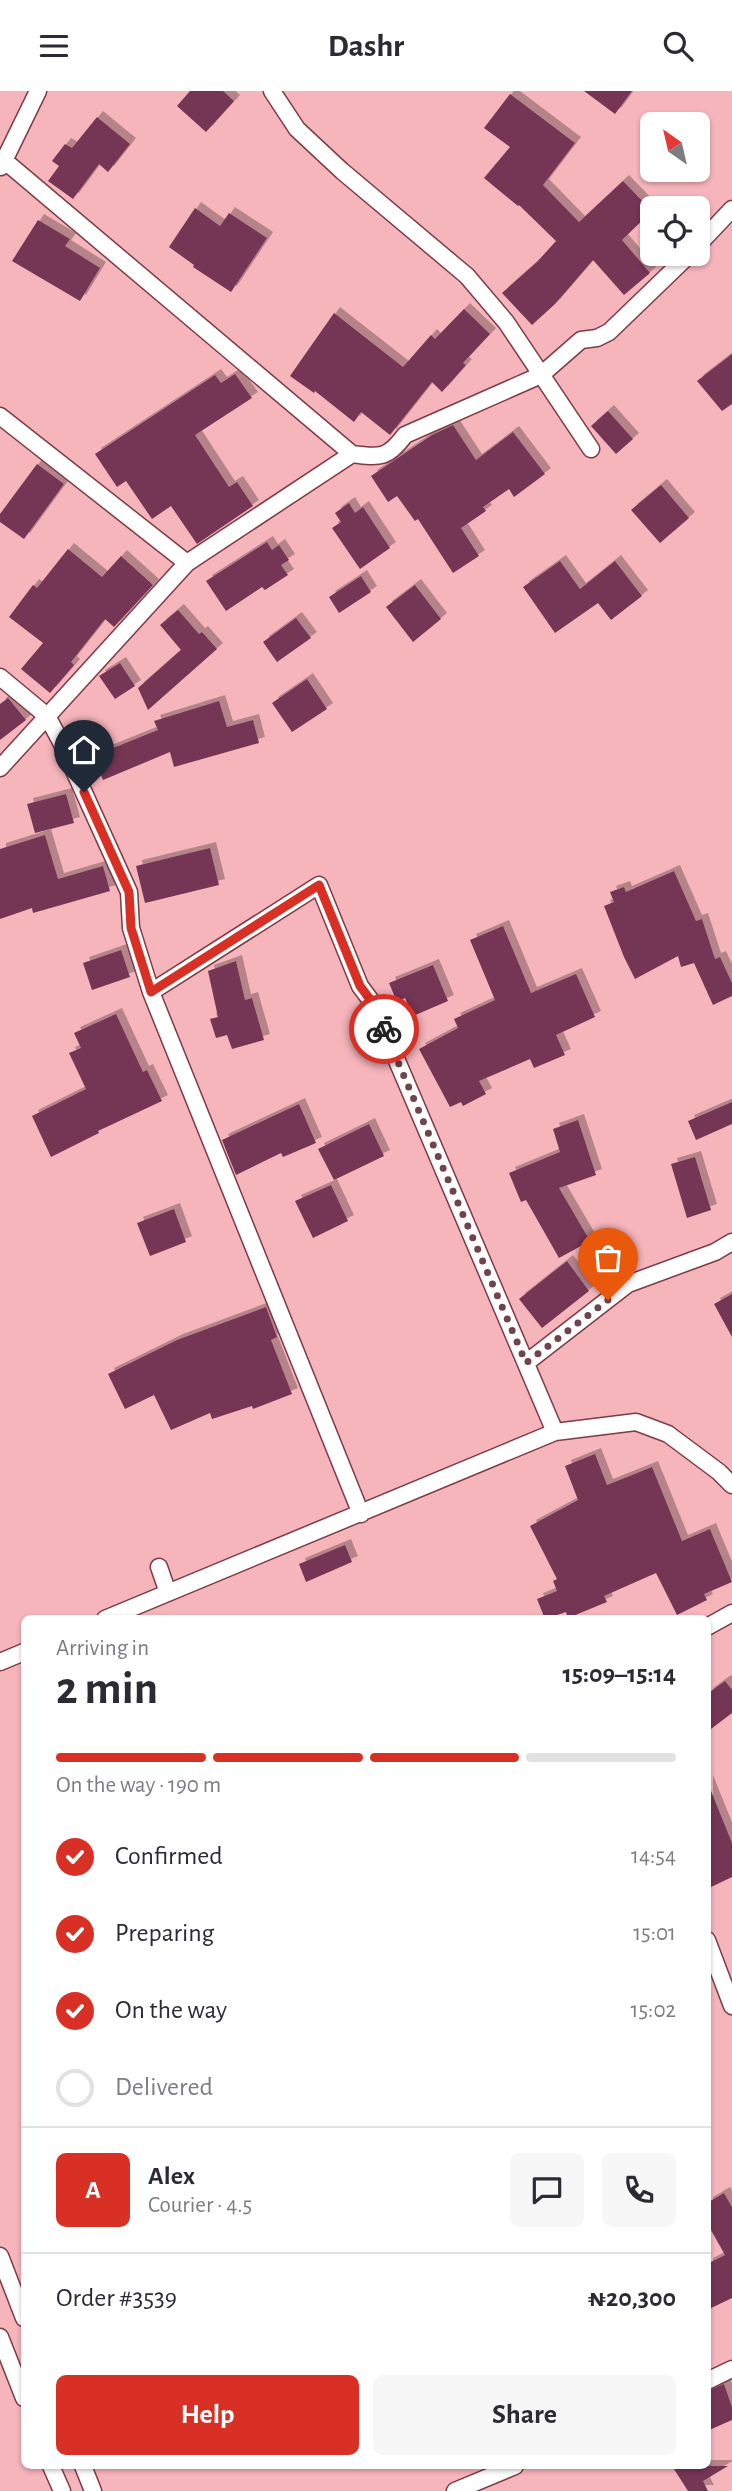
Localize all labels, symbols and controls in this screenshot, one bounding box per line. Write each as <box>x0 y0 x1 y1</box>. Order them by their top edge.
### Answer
icon: menu <box>35 27 73 65</box>
icon: search <box>659 27 697 65</box>
text: Dashr <box>328 30 404 62</box>
north arrow <box>640 112 710 182</box>
map controls <box>640 112 710 266</box>
button: locate <box>640 196 710 266</box>
pin <box>54 720 114 792</box>
icon: home <box>65 731 103 769</box>
courier <box>349 994 419 1064</box>
icon: bike <box>365 1010 403 1048</box>
pin <box>578 1228 638 1300</box>
icon: bag <box>589 1239 627 1277</box>
text: Arriving in <box>56 1637 149 1660</box>
text: 15:09–15:14 <box>562 1661 676 1687</box>
text: 2 min <box>56 1666 158 1712</box>
text: On the way · 190 m <box>56 1774 221 1797</box>
icon: check <box>56 1838 94 1876</box>
text: Confirmed <box>115 1843 223 1869</box>
text: 14:54 <box>631 1845 676 1868</box>
icon: check <box>56 1915 94 1953</box>
text: Preparing <box>115 1920 214 1946</box>
text: 15:01 <box>633 1922 676 1945</box>
icon: check <box>56 1992 94 2030</box>
text: On the way <box>115 1997 227 2023</box>
text: 15:02 <box>631 1999 676 2022</box>
text: Delivered <box>115 2074 213 2100</box>
button: chat <box>510 2153 584 2227</box>
button: phone <box>602 2153 676 2227</box>
text: Alex <box>148 2163 195 2189</box>
text: A <box>85 2177 101 2203</box>
text: Courier · 4.5 <box>148 2194 252 2217</box>
text: Order #3539 <box>56 2285 177 2311</box>
text: ₦20,300 <box>588 2285 676 2311</box>
button: Help <box>56 2375 359 2455</box>
button: Share <box>373 2375 676 2455</box>

